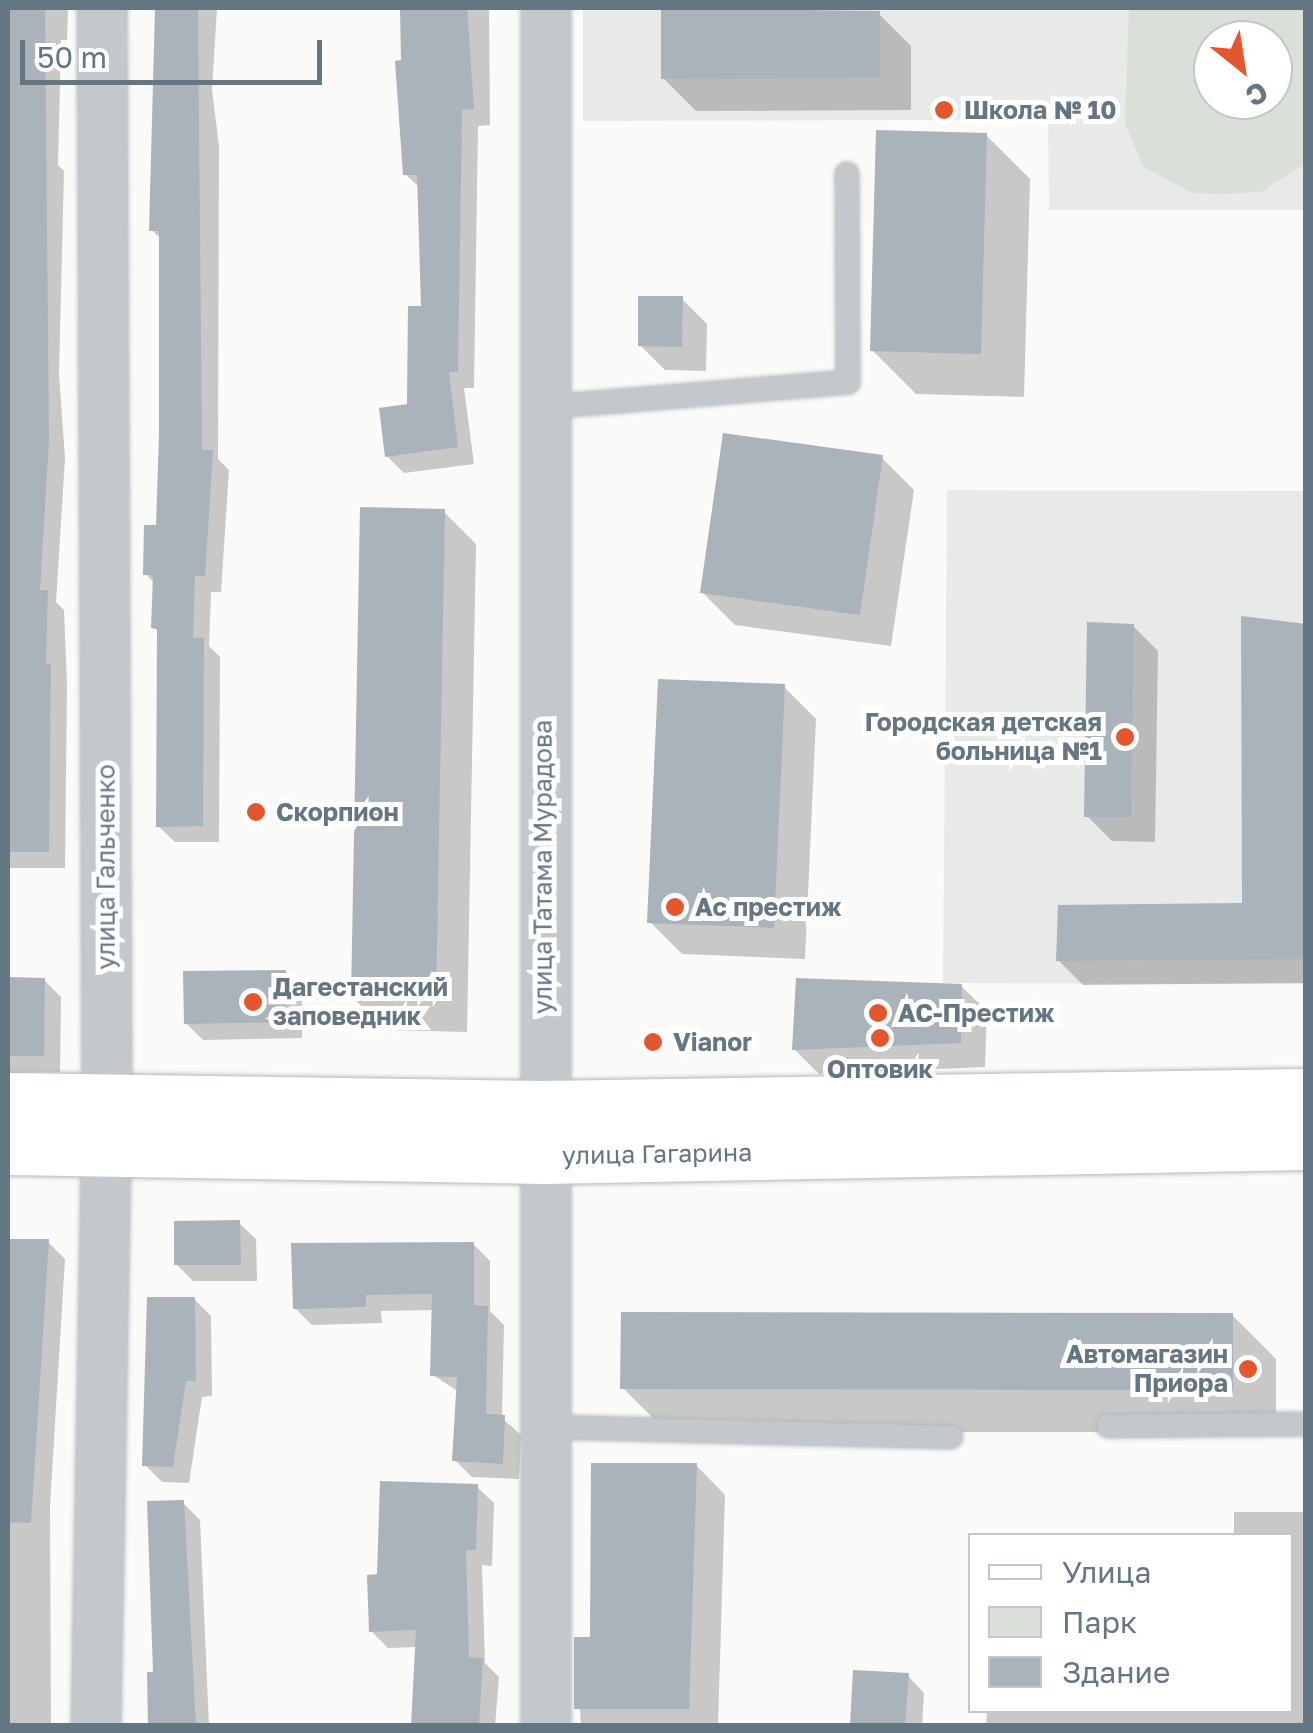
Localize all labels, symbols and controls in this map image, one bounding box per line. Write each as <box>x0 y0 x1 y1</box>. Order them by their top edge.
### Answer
scale bar <box>25 20 328 82</box>
north arrow <box>1193 20 1293 120</box>
text: 50 m <box>37 39 107 75</box>
text: С <box>1240 75 1274 114</box>
place label: Школа № 10 <box>964 95 1117 125</box>
marker: Школа № 10 <box>933 99 955 121</box>
place label: Городская детская больница №1 <box>865 708 1102 767</box>
street label: улица Татама Мурадова <box>528 720 558 1014</box>
marker: Городская детская больница №1 <box>1112 724 1138 750</box>
street label: улица Гальченко <box>91 764 121 970</box>
place label: Скорпион <box>276 797 399 827</box>
marker: Скорпион <box>245 801 267 823</box>
place label: Ас престиж <box>695 892 841 922</box>
marker: Ас престиж <box>664 896 686 918</box>
place label: Дагестанский заповедник <box>273 973 448 1032</box>
marker: Дагестанский заповедник <box>242 991 264 1013</box>
place label: АС-Престиж <box>898 998 1054 1028</box>
marker: АС-Престиж <box>867 1002 889 1024</box>
place label: Vianor <box>673 1027 752 1057</box>
marker: Оптовик <box>869 1027 891 1049</box>
marker: Vianor <box>642 1031 664 1053</box>
place label: Оптовик <box>827 1054 933 1084</box>
street label: улица Гагарина <box>562 1137 752 1171</box>
place label: Автомагазин Приора <box>1066 1340 1228 1399</box>
marker: Автомагазин Приора <box>1237 1358 1259 1380</box>
legend <box>968 1533 1293 1713</box>
text: Улица <box>1062 1554 1151 1590</box>
text: Парк <box>1062 1604 1137 1640</box>
text: Здание <box>1062 1654 1170 1690</box>

